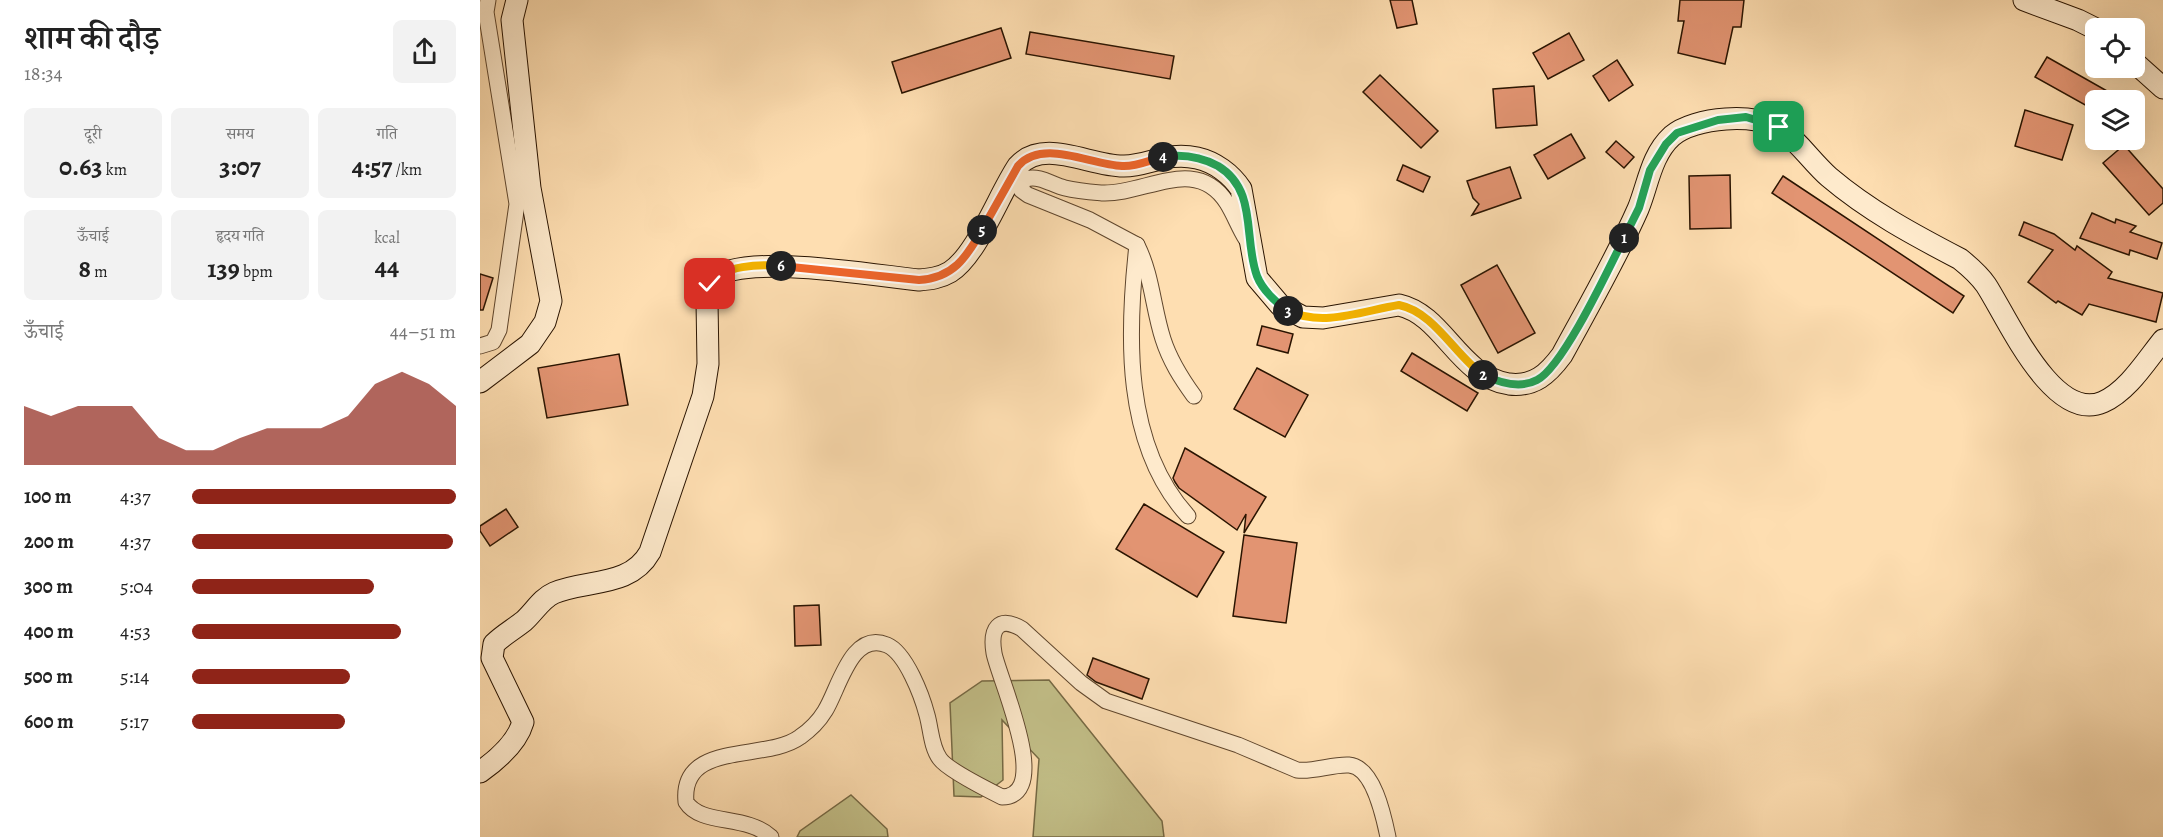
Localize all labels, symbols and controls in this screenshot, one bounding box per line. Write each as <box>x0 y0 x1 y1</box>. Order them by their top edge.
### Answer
text: शाम की दौड़ <box>24 15 160 60</box>
map controls <box>2085 18 2145 150</box>
button: locate <box>2085 18 2145 78</box>
button: share <box>393 20 456 83</box>
text: 18:34 <box>24 60 63 87</box>
button: layers <box>2085 90 2145 150</box>
pin <box>1753 101 1804 152</box>
icon: arrive <box>1762 110 1795 143</box>
text: दूरी <box>84 123 102 145</box>
text: समय <box>226 123 254 145</box>
text: गति <box>377 123 397 145</box>
pin: 4 <box>1148 142 1178 172</box>
text: 4 <box>1159 146 1167 168</box>
text: 0.63 <box>59 149 103 184</box>
text: 3:07 <box>219 149 261 184</box>
text: 4:57 <box>352 149 392 184</box>
text: km <box>103 159 127 181</box>
text: /km <box>392 159 422 181</box>
pin: 5 <box>967 215 997 245</box>
text: 5 <box>979 219 985 241</box>
pin: 1 <box>1609 223 1639 253</box>
text: ऊँचाई <box>77 225 109 247</box>
text: हृदय गति <box>216 225 264 247</box>
text: kcal <box>374 227 400 249</box>
text: 1 <box>1621 227 1627 249</box>
text: 44 <box>375 249 399 284</box>
text: 8 <box>79 251 91 286</box>
text: 139 <box>207 251 240 286</box>
pin: 6 <box>766 251 796 281</box>
text: 6 <box>777 255 785 277</box>
pin <box>684 258 735 309</box>
text: m <box>91 261 107 283</box>
text: bpm <box>240 261 273 283</box>
icon: check <box>693 267 726 300</box>
pin: 3 <box>1273 296 1303 326</box>
text: 3 <box>1285 300 1291 322</box>
text: ऊँचाई <box>24 318 63 345</box>
text: 44–51 m <box>390 318 456 345</box>
pin: 2 <box>1468 360 1498 390</box>
text: 2 <box>1479 364 1487 386</box>
text: 100 m <box>24 483 72 510</box>
text: 4:37 <box>120 483 151 510</box>
text: 200 m <box>24 528 74 555</box>
text: 4:37 <box>120 528 151 555</box>
text: 300 m <box>24 573 73 600</box>
text: 5:04 <box>120 573 153 600</box>
text: 400 m <box>24 618 74 645</box>
text: 4:53 <box>120 618 151 645</box>
text: 500 m <box>24 663 73 690</box>
text: 5:14 <box>120 663 149 690</box>
text: 600 m <box>24 708 74 735</box>
text: 5:17 <box>120 708 149 735</box>

